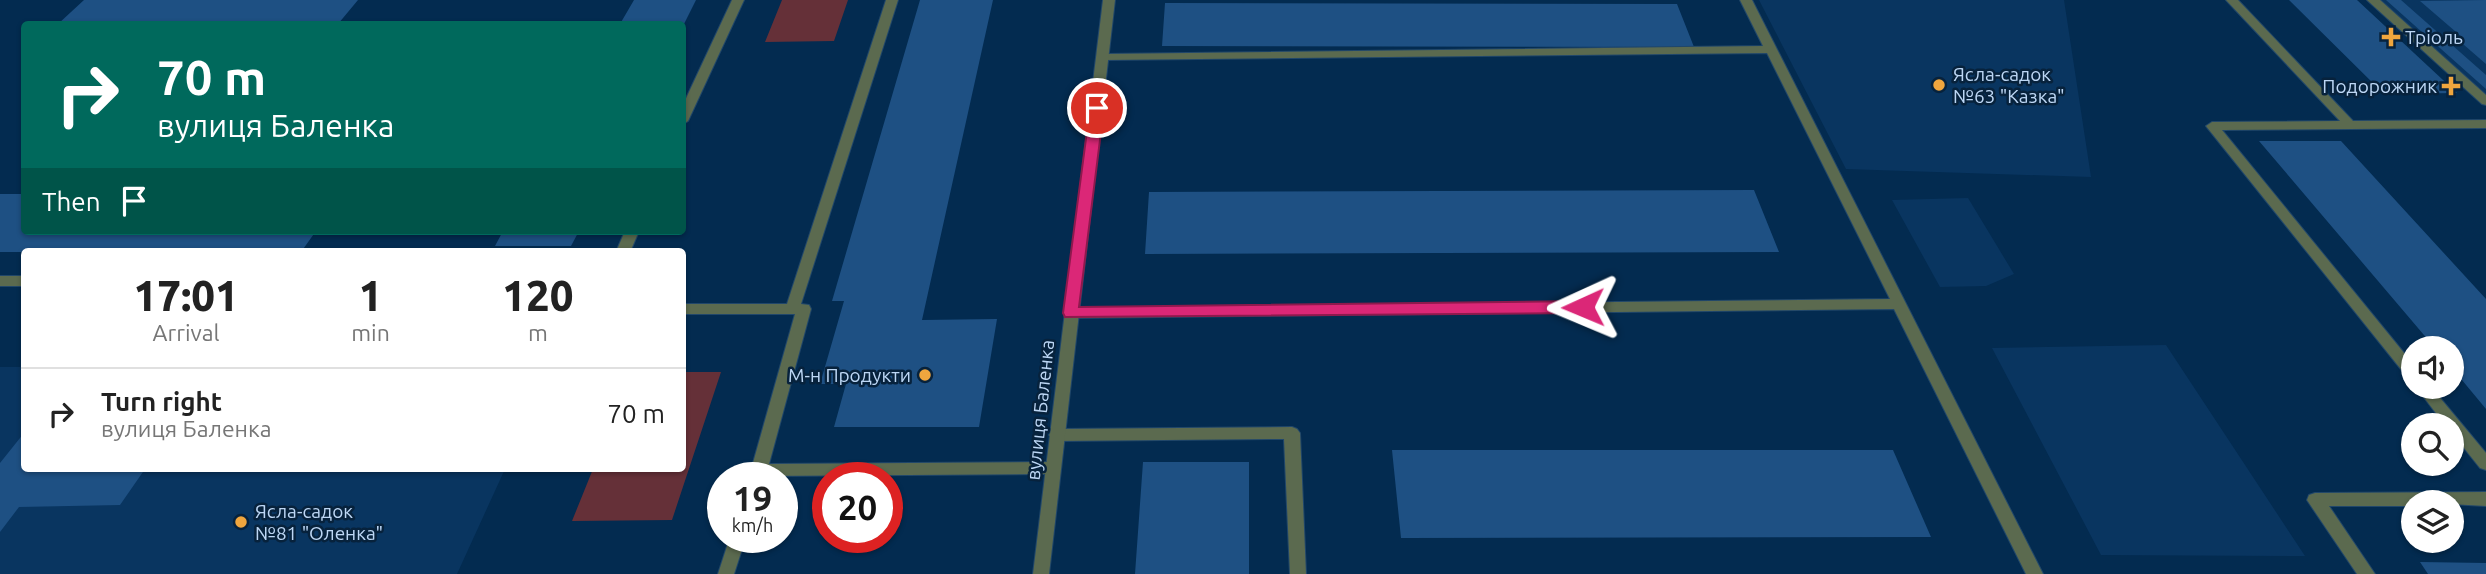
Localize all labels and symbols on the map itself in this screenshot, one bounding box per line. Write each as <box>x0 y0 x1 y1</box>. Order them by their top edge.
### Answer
place label: Тріоль <box>2405 26 2463 48</box>
marker: Тріоль <box>2383 29 2399 45</box>
place label: Ясла-садок №63 "Казка" <box>1953 63 2065 107</box>
place label: Подорожник <box>2322 75 2437 97</box>
marker: Ясла-садок №63 "Казка" <box>1931 77 1947 93</box>
pin <box>1067 78 1127 138</box>
marker: Подорожник <box>2443 78 2459 94</box>
position arrow <box>1546 270 1620 344</box>
street label: вулиця Баленка <box>1022 339 1058 481</box>
place label: М-н Продукти <box>788 364 911 386</box>
marker: М-н Продукти <box>917 367 933 383</box>
speed limit sign: 20 <box>812 462 903 553</box>
place label: Ясла-садок №81 "Оленка" <box>255 500 383 544</box>
marker: Ясла-садок №81 "Оленка" <box>233 514 249 530</box>

